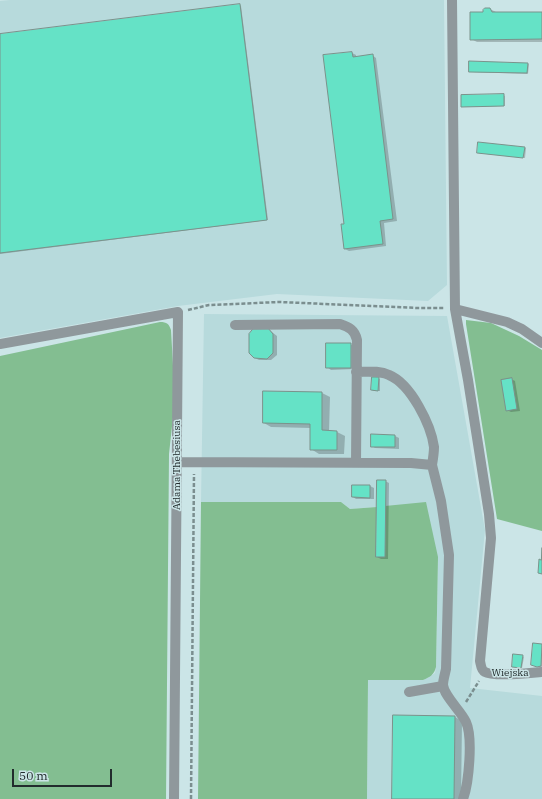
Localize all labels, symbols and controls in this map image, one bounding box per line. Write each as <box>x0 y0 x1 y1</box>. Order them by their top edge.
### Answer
street label: Adama Thebesiusa <box>171 420 183 510</box>
street label: Wiejska <box>491 667 529 679</box>
scale bar <box>14 761 114 787</box>
text: 50 m <box>19 768 48 783</box>

